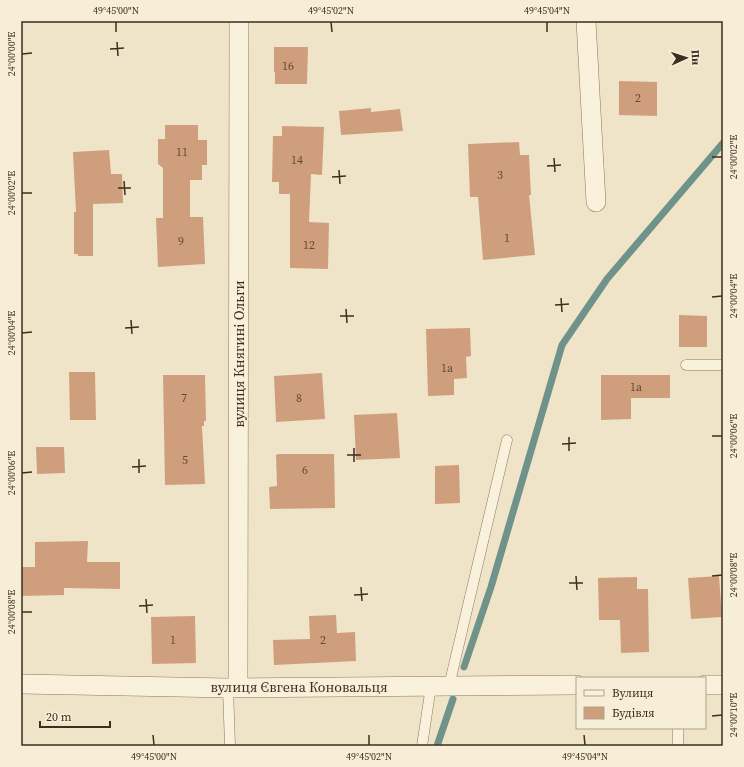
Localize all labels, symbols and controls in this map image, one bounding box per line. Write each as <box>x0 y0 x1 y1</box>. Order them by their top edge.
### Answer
text: 49°45'00"N <box>93 4 139 17</box>
text: 49°45'02"N <box>308 4 354 17</box>
text: 49°45'04"N <box>524 4 570 17</box>
text: 24°00'00"E <box>5 32 18 76</box>
north arrow <box>666 38 706 78</box>
text: Пн <box>688 49 703 66</box>
house number: 16 <box>282 58 294 74</box>
house number: 2 <box>635 90 641 106</box>
text: 24°00'02"E <box>727 135 740 179</box>
house number: 11 <box>176 144 188 160</box>
house number: 14 <box>291 152 303 168</box>
house number: 3 <box>497 167 503 183</box>
text: 24°00'02"E <box>5 171 18 215</box>
house number: 1 <box>504 230 510 246</box>
house number: 9 <box>178 233 184 249</box>
house number: 12 <box>303 237 315 253</box>
text: 24°00'04"E <box>727 274 740 318</box>
street label: вулиця Княгині Ольги <box>229 280 249 428</box>
text: 24°00'04"E <box>5 311 18 355</box>
house number: 1а <box>441 360 454 376</box>
house number: 1а <box>630 379 643 395</box>
house number: 7 <box>181 390 187 406</box>
house number: 8 <box>296 390 302 406</box>
text: 24°00'06"E <box>727 414 740 458</box>
text: 24°00'06"E <box>5 451 18 495</box>
house number: 5 <box>182 452 188 468</box>
house number: 6 <box>302 462 308 478</box>
text: 24°00'08"E <box>727 553 740 597</box>
text: 24°00'08"E <box>5 590 18 634</box>
house number: 1 <box>170 632 176 648</box>
house number: 2 <box>320 632 326 648</box>
street label: вулиця Євгена Коновальця <box>210 677 388 697</box>
legend <box>576 677 706 729</box>
text: Вулиця <box>612 685 653 701</box>
text: 24°00'10"E <box>727 693 740 737</box>
scale bar <box>40 703 110 729</box>
text: Будівля <box>612 705 655 721</box>
text: 20 m <box>46 709 72 725</box>
text: 49°45'00"N <box>131 750 177 763</box>
text: 49°45'02"N <box>346 750 392 763</box>
text: 49°45'04"N <box>562 750 608 763</box>

